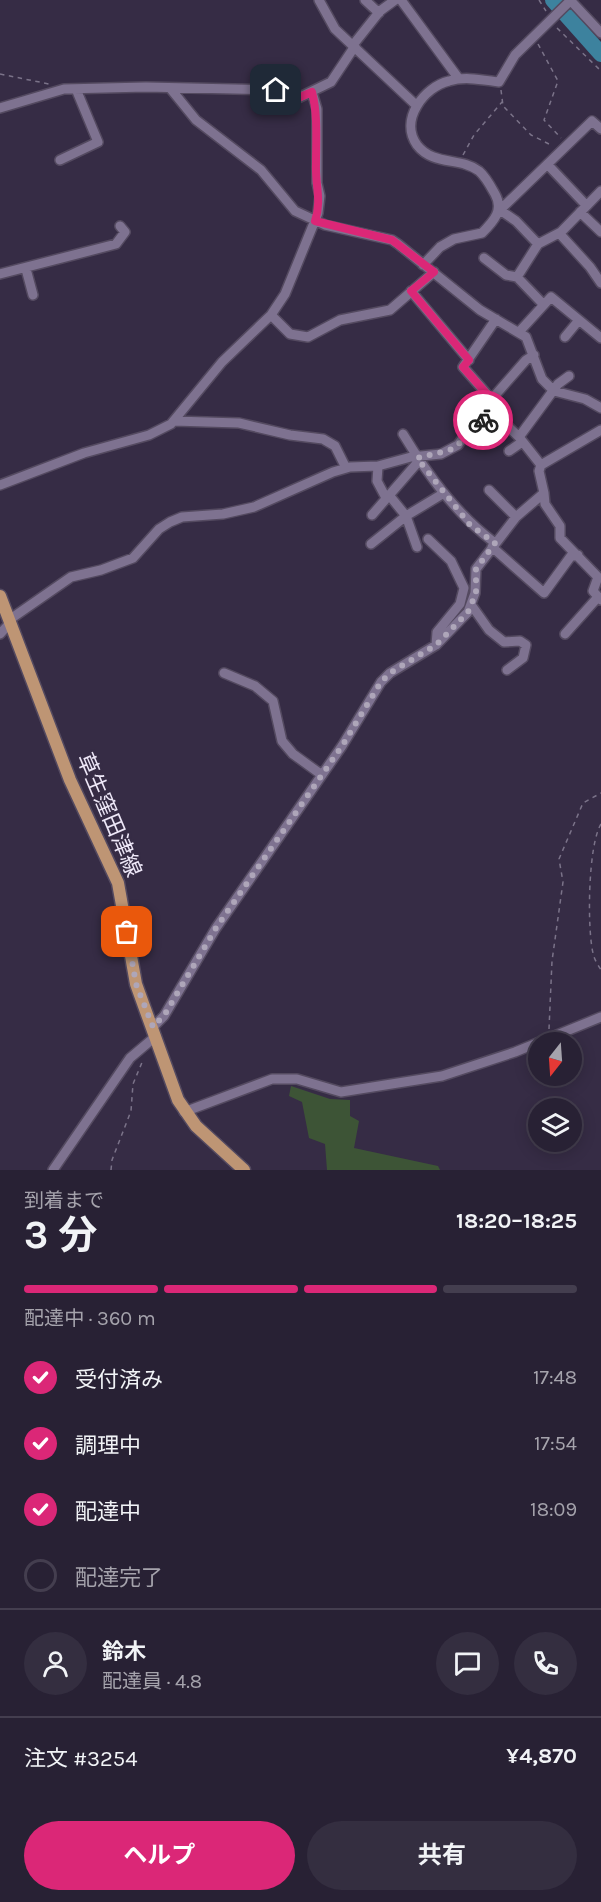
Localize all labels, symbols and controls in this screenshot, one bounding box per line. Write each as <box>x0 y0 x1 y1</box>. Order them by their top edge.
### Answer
pin <box>250 64 301 115</box>
icon: home <box>259 73 292 106</box>
courier <box>453 390 513 450</box>
icon: bike <box>467 404 500 437</box>
street label: 草生窪田津線 <box>71 749 147 881</box>
pin <box>101 906 152 957</box>
icon: bag <box>110 915 143 948</box>
north arrow <box>528 1032 582 1086</box>
map controls <box>528 1032 582 1152</box>
button: layers <box>528 1098 582 1152</box>
text: 到着まで <box>24 1189 104 1212</box>
text: 18:20–18:25 <box>456 1208 577 1234</box>
text: 3 分 <box>24 1212 97 1258</box>
text: 配達中 · 360 m <box>24 1307 156 1330</box>
icon: check <box>24 1361 57 1394</box>
text: 17:48 <box>533 1366 577 1389</box>
text: 受付済み <box>75 1367 163 1393</box>
icon: check <box>24 1427 57 1460</box>
text: 17:54 <box>534 1432 577 1455</box>
text: 調理中 <box>75 1433 141 1459</box>
icon: check <box>24 1493 57 1526</box>
text: 18:09 <box>530 1498 577 1521</box>
text: 配達中 <box>75 1499 141 1525</box>
text: 配達完了 <box>75 1565 163 1591</box>
button: person <box>24 1632 87 1695</box>
button: chat <box>436 1632 499 1695</box>
button: phone <box>514 1632 577 1695</box>
text: 鈴木 <box>102 1639 146 1665</box>
text: 配達員 · 4.8 <box>102 1670 202 1693</box>
text: ¥4,870 <box>506 1743 577 1769</box>
text: 注文 #3254 <box>24 1746 137 1772</box>
button: ヘルプ <box>24 1821 295 1890</box>
button: 共有 <box>307 1821 577 1890</box>

